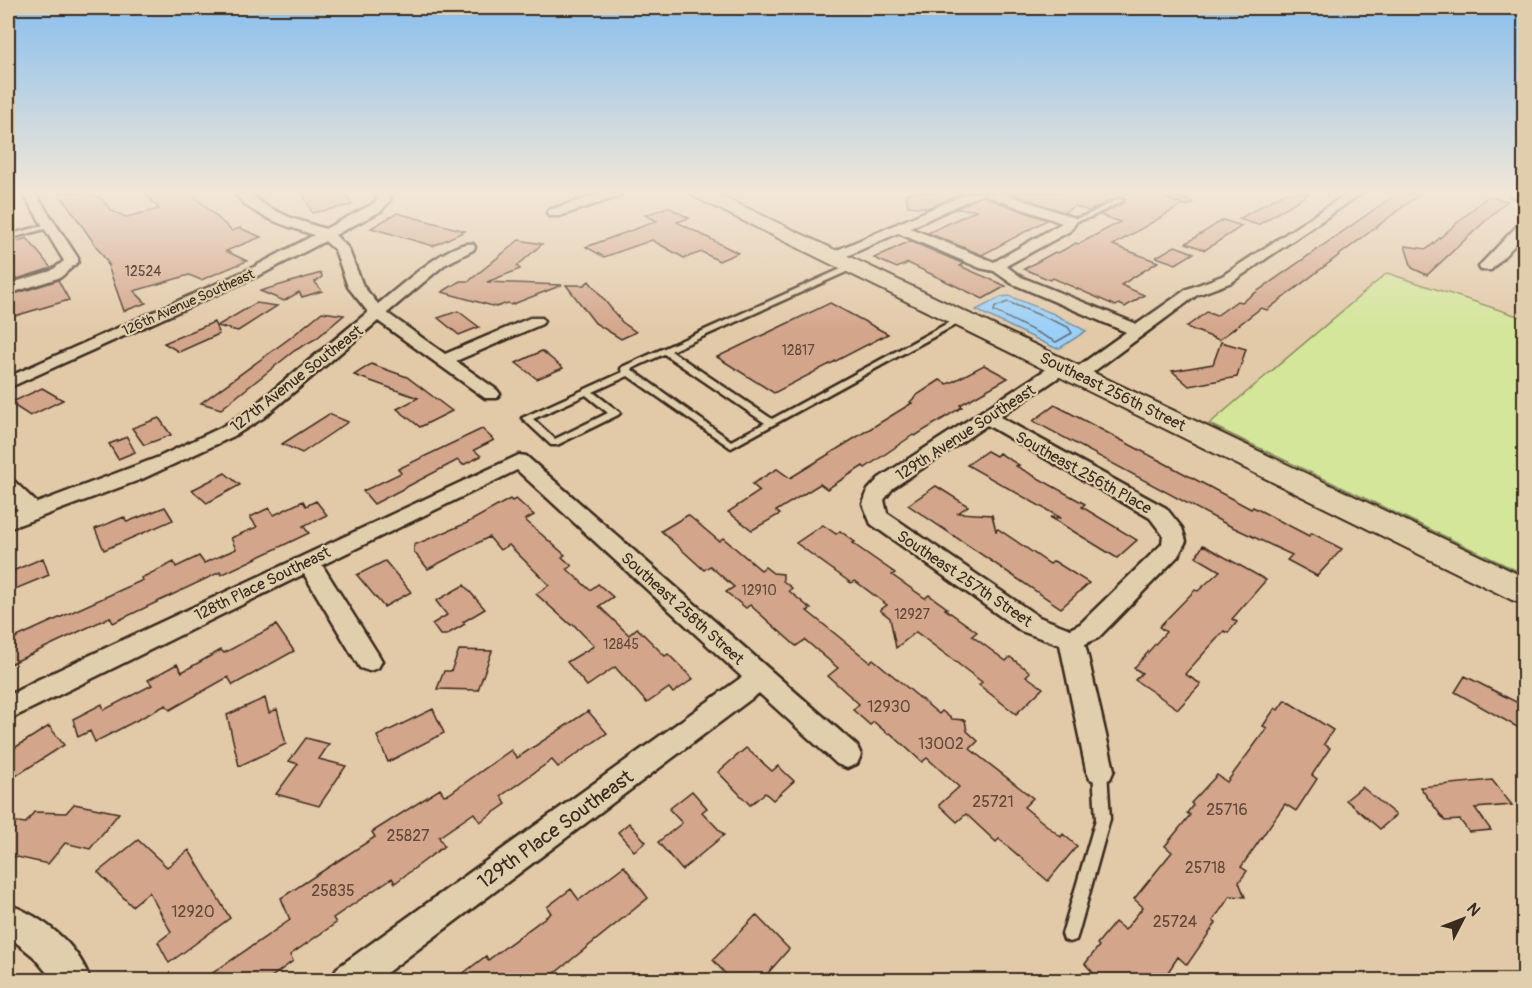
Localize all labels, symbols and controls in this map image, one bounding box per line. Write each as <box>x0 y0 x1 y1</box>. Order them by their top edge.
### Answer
house number: 12524 <box>125 263 161 280</box>
street label: 126th Avenue Southeast <box>119 265 257 339</box>
street label: 127th Avenue Southeast <box>226 321 367 437</box>
house number: 12817 <box>781 342 815 359</box>
street label: Southeast 256th Street <box>1036 348 1189 436</box>
street label: 129th Avenue Southeast <box>892 380 1040 485</box>
street label: Southeast 256th Place <box>1012 427 1155 519</box>
street label: Southeast 257th Street <box>893 526 1036 632</box>
street label: 128th Place Southeast <box>191 542 334 626</box>
street label: Southeast 258th Street <box>617 548 748 670</box>
house number: 12910 <box>741 582 777 599</box>
house number: 12927 <box>894 606 930 623</box>
house number: 12845 <box>603 636 639 653</box>
house number: 12930 <box>867 697 911 717</box>
house number: 13002 <box>918 734 964 754</box>
street label: 129th Place Southeast <box>472 764 639 894</box>
house number: 25721 <box>972 792 1014 812</box>
house number: 25716 <box>1206 800 1248 820</box>
house number: 25827 <box>386 826 430 846</box>
house number: 25718 <box>1185 858 1225 878</box>
house number: 25835 <box>311 881 355 901</box>
north arrow <box>1433 889 1493 949</box>
text: N <box>1462 899 1485 920</box>
house number: 12920 <box>171 902 215 922</box>
house number: 25724 <box>1153 912 1197 932</box>

